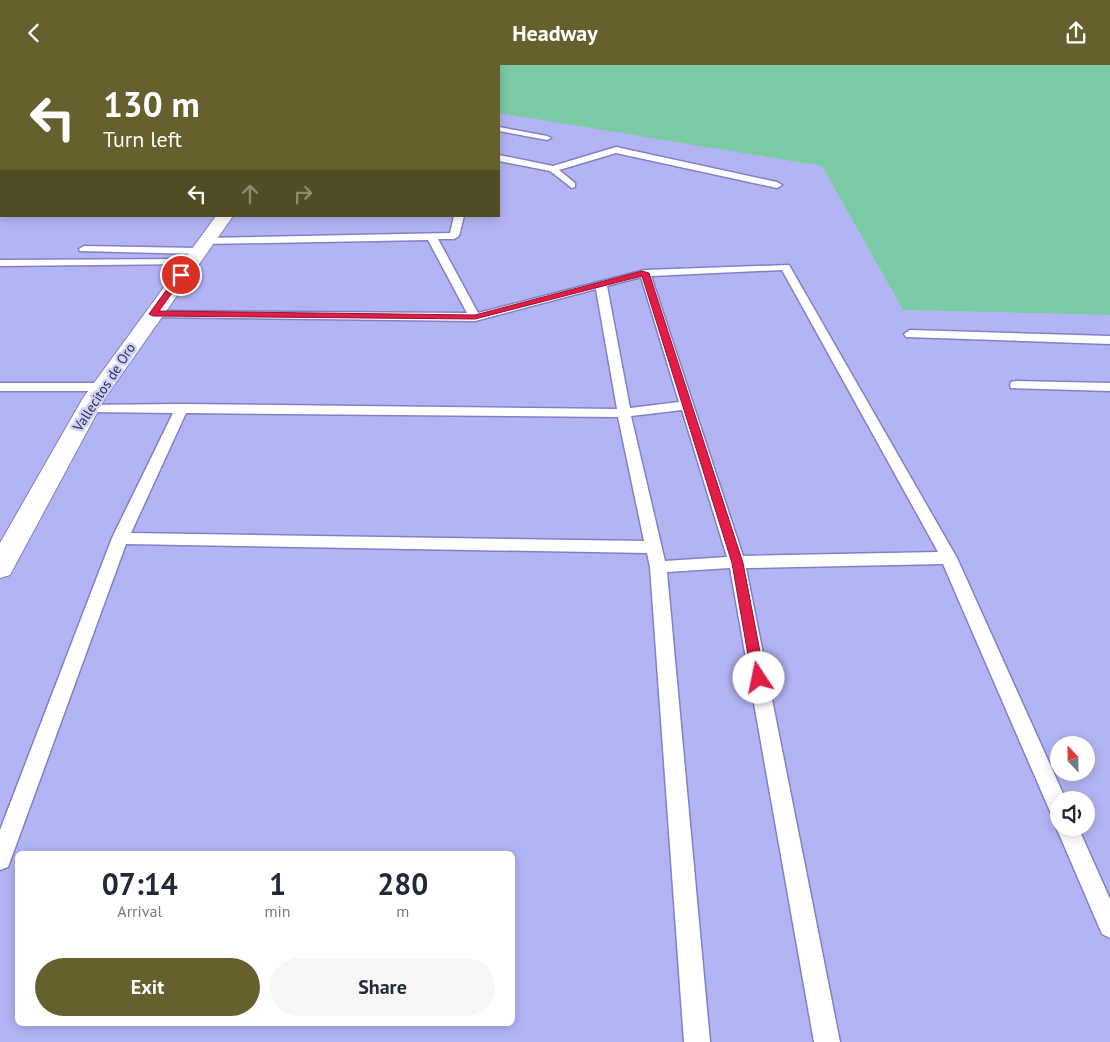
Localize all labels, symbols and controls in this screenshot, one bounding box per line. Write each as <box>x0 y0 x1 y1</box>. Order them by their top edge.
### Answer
icon: back <box>20 19 48 47</box>
text: Headway <box>512 19 598 47</box>
icon: share <box>1062 19 1090 47</box>
text: 130 m <box>103 81 200 127</box>
icon: left <box>20 85 85 150</box>
text: Turn left <box>103 125 182 153</box>
icon: left <box>183 180 211 208</box>
icon: ahead <box>236 180 264 208</box>
icon: right <box>289 180 317 208</box>
pin <box>160 254 202 296</box>
icon: arrive <box>167 261 195 289</box>
street label: Vallecitos de Oro <box>68 340 139 435</box>
position arrow <box>732 651 784 703</box>
north arrow <box>1050 736 1095 781</box>
map controls <box>1050 736 1095 836</box>
button: sound <box>1050 791 1095 836</box>
text: 07:14 <box>102 864 178 903</box>
text: 1 <box>269 864 286 903</box>
text: 280 <box>377 864 428 903</box>
text: Arrival <box>117 901 162 921</box>
text: min <box>265 901 291 921</box>
text: m <box>396 901 409 921</box>
button: Exit <box>35 958 260 1016</box>
button: Share <box>270 958 495 1016</box>

